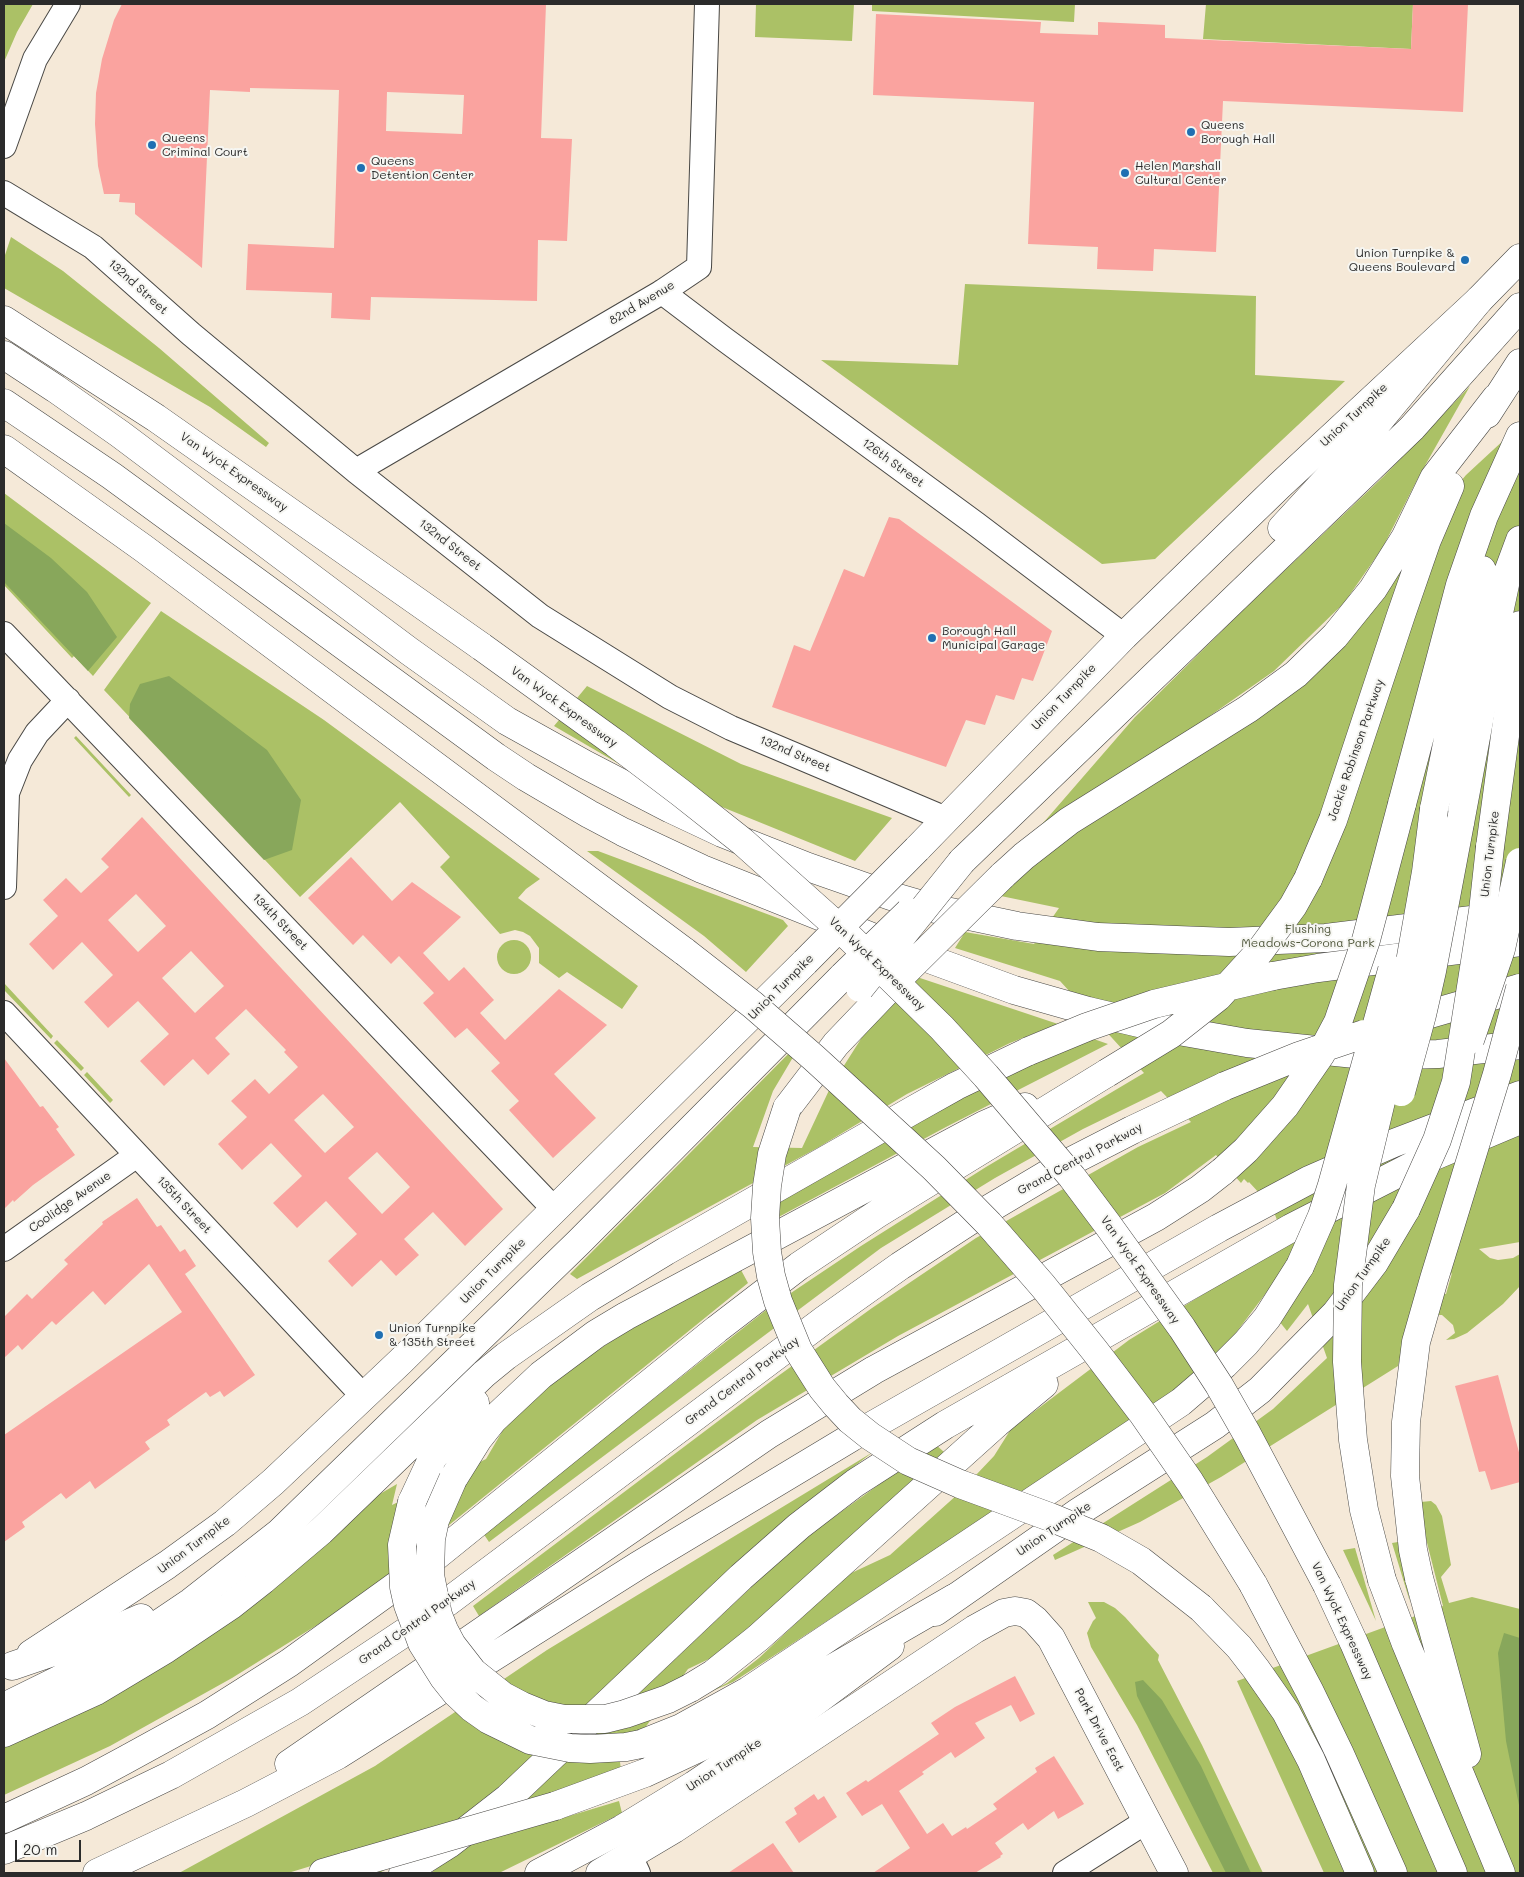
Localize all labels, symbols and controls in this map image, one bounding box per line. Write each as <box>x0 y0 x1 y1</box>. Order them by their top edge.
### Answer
place label: Queens Borough Hall <box>1201 118 1275 146</box>
marker: Queens Borough Hall <box>1185 126 1197 138</box>
place label: Queens Criminal Court <box>162 131 248 159</box>
marker: Queens Criminal Court <box>146 139 158 151</box>
place label: Queens Detention Center <box>371 154 474 182</box>
place label: Helen Marshall Cultural Center <box>1135 159 1227 187</box>
marker: Queens Detention Center <box>355 162 367 174</box>
marker: Helen Marshall Cultural Center <box>1119 167 1131 179</box>
place label: Union Turnpike & Queens Boulevard <box>1349 246 1455 274</box>
marker: Union Turnpike & Queens Boulevard <box>1459 254 1471 266</box>
street label: 132nd Street <box>105 256 171 318</box>
street label: 82nd Avenue <box>607 278 677 328</box>
street label: Union Turnpike <box>1317 380 1391 450</box>
street label: Van Wyck Expressway <box>177 429 291 515</box>
street label: 126th Street <box>859 436 927 490</box>
street label: 132nd Street <box>416 516 484 574</box>
place label: Borough Hall Municipal Garage <box>942 624 1045 652</box>
marker: Borough Hall Municipal Garage <box>926 632 938 644</box>
street label: Union Turnpike <box>1029 661 1099 733</box>
street label: Van Wyck Expressway <box>508 663 620 751</box>
street label: Jackie Robinson Parkway <box>1325 677 1387 823</box>
street label: 132nd Street <box>757 733 833 775</box>
street label: Union Turnpike <box>1478 810 1502 898</box>
street label: 134th Street <box>249 891 311 953</box>
street label: Van Wyck Expressway <box>826 914 928 1014</box>
park label: Flushing Meadows-Corona Park <box>1241 922 1375 950</box>
street label: Union Turnpike <box>745 951 817 1023</box>
street label: Grand Central Parkway <box>1015 1120 1145 1198</box>
street label: Coolidge Avenue <box>26 1168 114 1236</box>
street label: 135th Street <box>154 1173 214 1237</box>
street label: Van Wyck Expressway <box>1097 1213 1183 1327</box>
street label: Union Turnpike <box>1332 1234 1394 1314</box>
street label: Union Turnpike <box>457 1235 529 1307</box>
place label: Union Turnpike & 135th Street <box>389 1321 476 1349</box>
marker: Union Turnpike & 135th Street <box>373 1329 385 1341</box>
street label: Grand Central Parkway <box>682 1333 802 1429</box>
street label: Union Turnpike <box>1014 1499 1094 1559</box>
street label: Union Turnpike <box>155 1513 233 1577</box>
street label: Van Wyck Expressway <box>1308 1560 1376 1682</box>
street label: Grand Central Parkway <box>356 1576 478 1668</box>
street label: Park Drive East <box>1071 1686 1127 1774</box>
street label: Union Turnpike <box>684 1735 764 1795</box>
scale bar <box>18 1830 84 1862</box>
text: 20 m <box>23 1839 57 1859</box>

